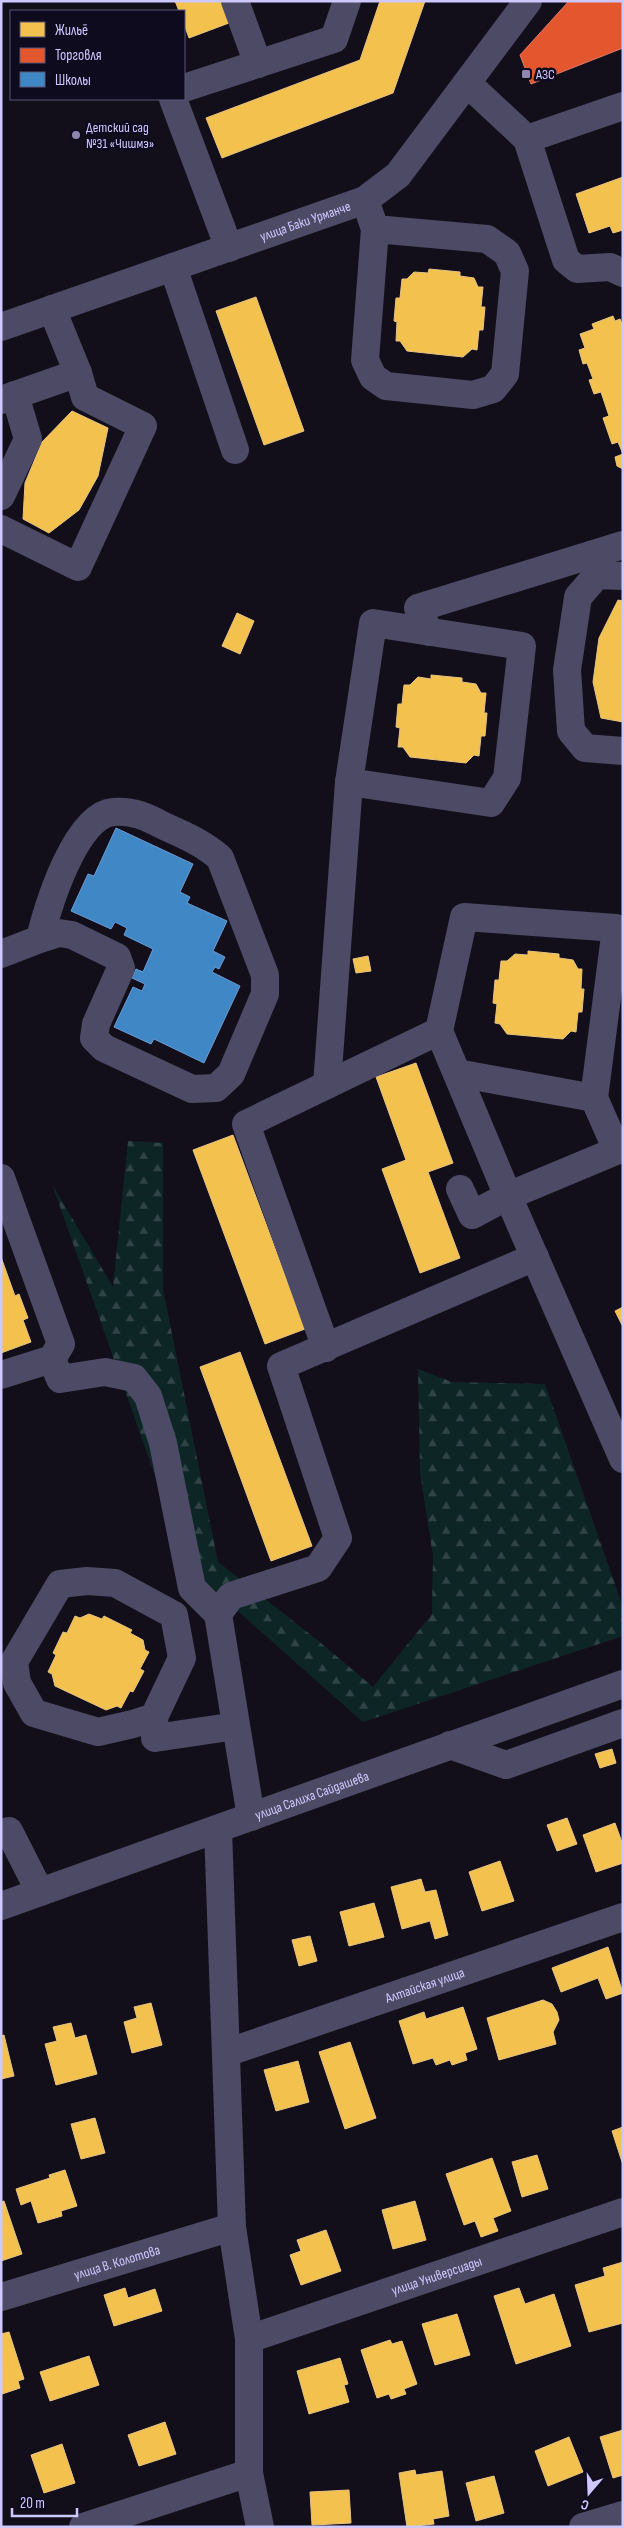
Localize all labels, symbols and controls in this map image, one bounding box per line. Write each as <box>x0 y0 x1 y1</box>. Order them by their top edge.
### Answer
legend <box>10 10 185 100</box>
text: Жильё <box>55 21 88 40</box>
text: Торговля <box>55 46 102 65</box>
place label: АЗС <box>535 66 555 83</box>
marker: АЗС <box>520 68 532 80</box>
text: Школы <box>55 71 91 90</box>
place label: Детский сад №31 «Чишмэ» <box>86 119 154 152</box>
marker: Детский сад №31 «Чишмэ» <box>70 129 82 141</box>
street label: улица Баки Урманче <box>258 198 353 245</box>
street label: улица Салиха Сайдашева <box>253 1767 371 1824</box>
street label: Алтайская улица <box>382 1964 467 2007</box>
street label: улица В. Колотова <box>72 2241 162 2283</box>
street label: улица Универсиады <box>389 2253 484 2299</box>
north arrow <box>564 2468 614 2518</box>
scale bar <box>12 2486 78 2518</box>
text: 20 m <box>20 2494 45 2513</box>
text: С <box>579 2496 591 2514</box>

